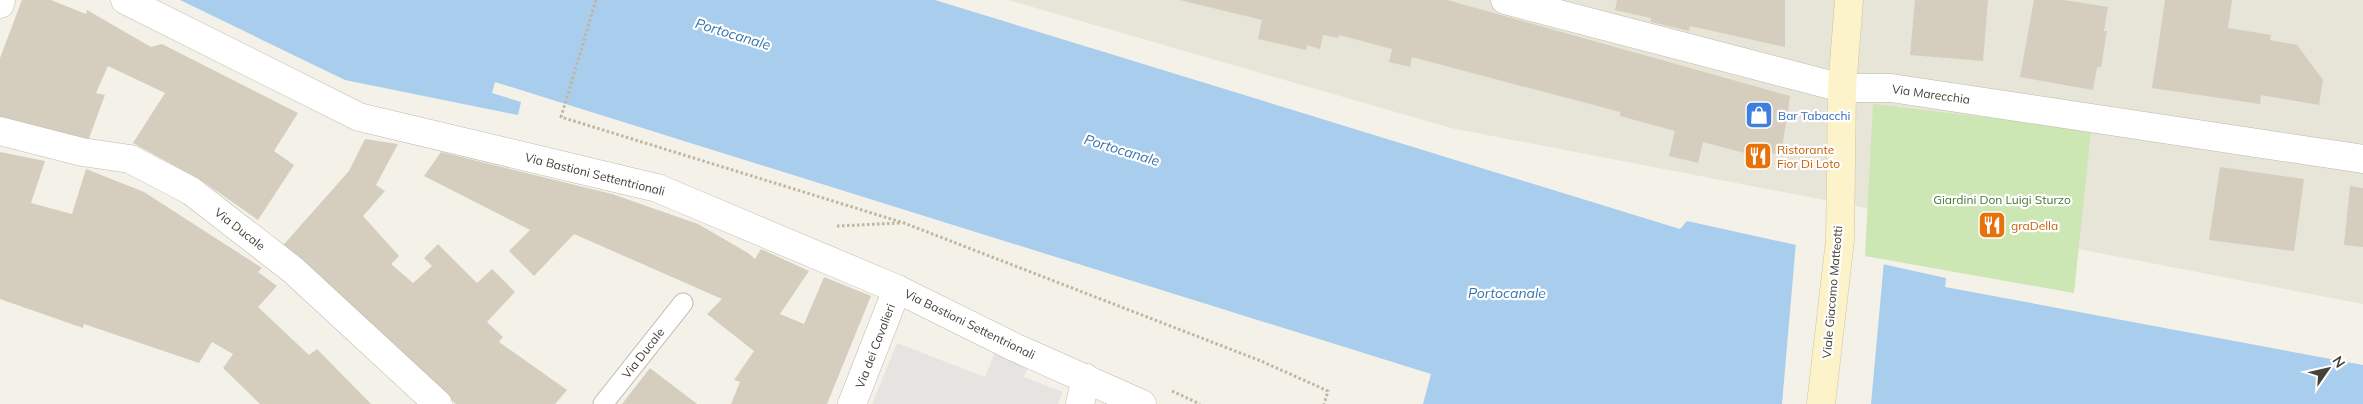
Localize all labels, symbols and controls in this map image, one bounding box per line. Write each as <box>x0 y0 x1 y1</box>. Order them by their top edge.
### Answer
water label: Portocanale <box>693 14 773 54</box>
street label: Via Marecchia <box>1891 81 1971 107</box>
shop icon: Bar Tabacchi <box>1744 100 1774 130</box>
place label: Bar Tabacchi <box>1778 108 1851 123</box>
water label: Portocanale <box>1082 130 1162 170</box>
restaurant icon: Ristorante Fior Di Loto <box>1743 141 1773 171</box>
place label: Ristorante Fior Di Loto <box>1777 142 1840 171</box>
street label: Via Bastioni Settentrionali <box>523 149 667 199</box>
park label: Giardini Don Luigi Sturzo <box>1933 192 2071 207</box>
street label: Via Ducale <box>212 205 268 253</box>
restaurant icon: graDella <box>1977 210 2007 240</box>
place label: graDella <box>2011 218 2058 233</box>
street label: Viale Giacomo Matteotti <box>1819 225 1845 359</box>
water label: Portocanale <box>1468 284 1546 302</box>
street label: Via Bastioni Settentrionali <box>902 286 1038 362</box>
street label: Via dei Cavalieri <box>852 301 898 390</box>
street label: Via Ducale <box>619 325 667 381</box>
north arrow <box>2303 344 2353 394</box>
text: N <box>2328 352 2349 371</box>

